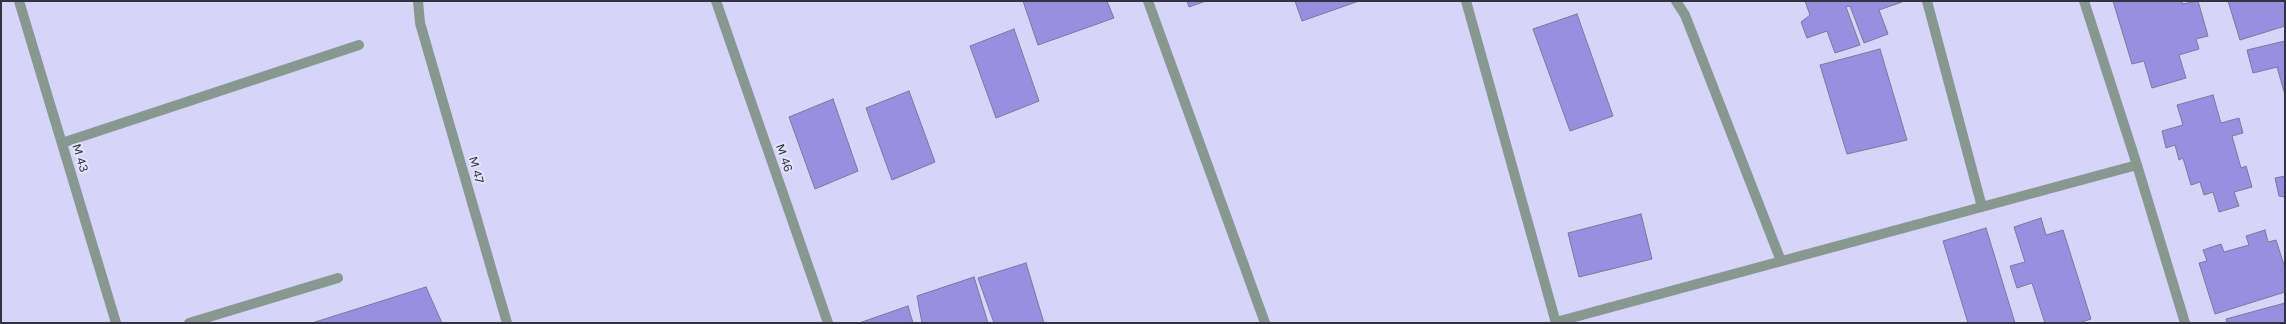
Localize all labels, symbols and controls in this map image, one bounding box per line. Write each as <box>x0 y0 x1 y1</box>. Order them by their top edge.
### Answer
street label: M 43 <box>68 142 92 174</box>
street label: M 46 <box>772 142 796 174</box>
street label: M 47 <box>465 155 487 185</box>

